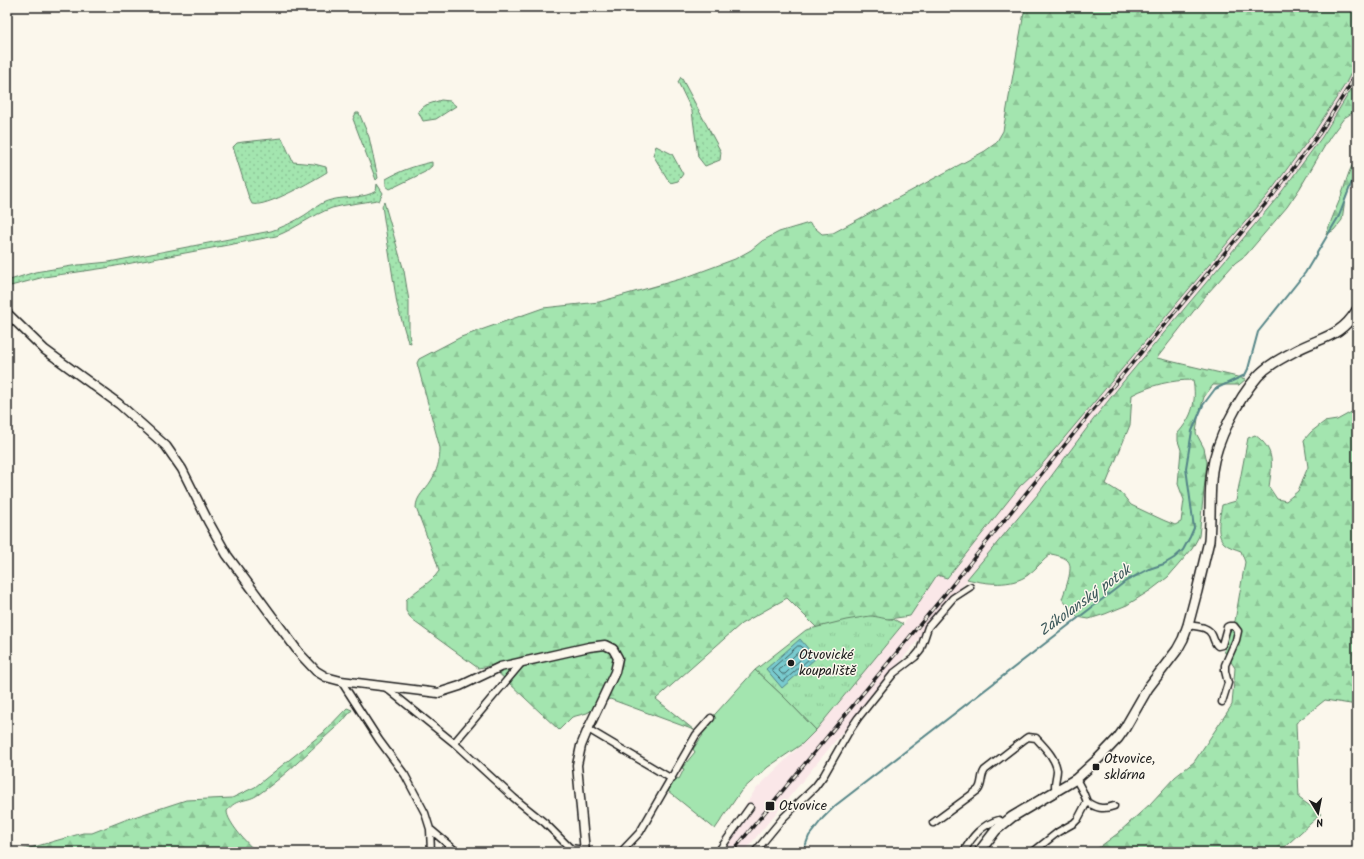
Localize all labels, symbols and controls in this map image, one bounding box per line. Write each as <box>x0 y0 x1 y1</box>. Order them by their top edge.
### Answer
water label: Zákolanský potok <box>1034 558 1138 643</box>
place label: Otvovické koupaliště <box>799 644 857 682</box>
marker: Otvovické koupaliště <box>786 658 796 668</box>
place label: Otvovice, sklárna <box>1104 748 1155 786</box>
marker: Otvovice, sklárna <box>1091 762 1101 772</box>
north arrow <box>1298 793 1338 833</box>
place label: Otvovice <box>779 795 828 817</box>
marker: Otvovice <box>764 800 776 812</box>
text: N <box>1315 812 1325 831</box>

